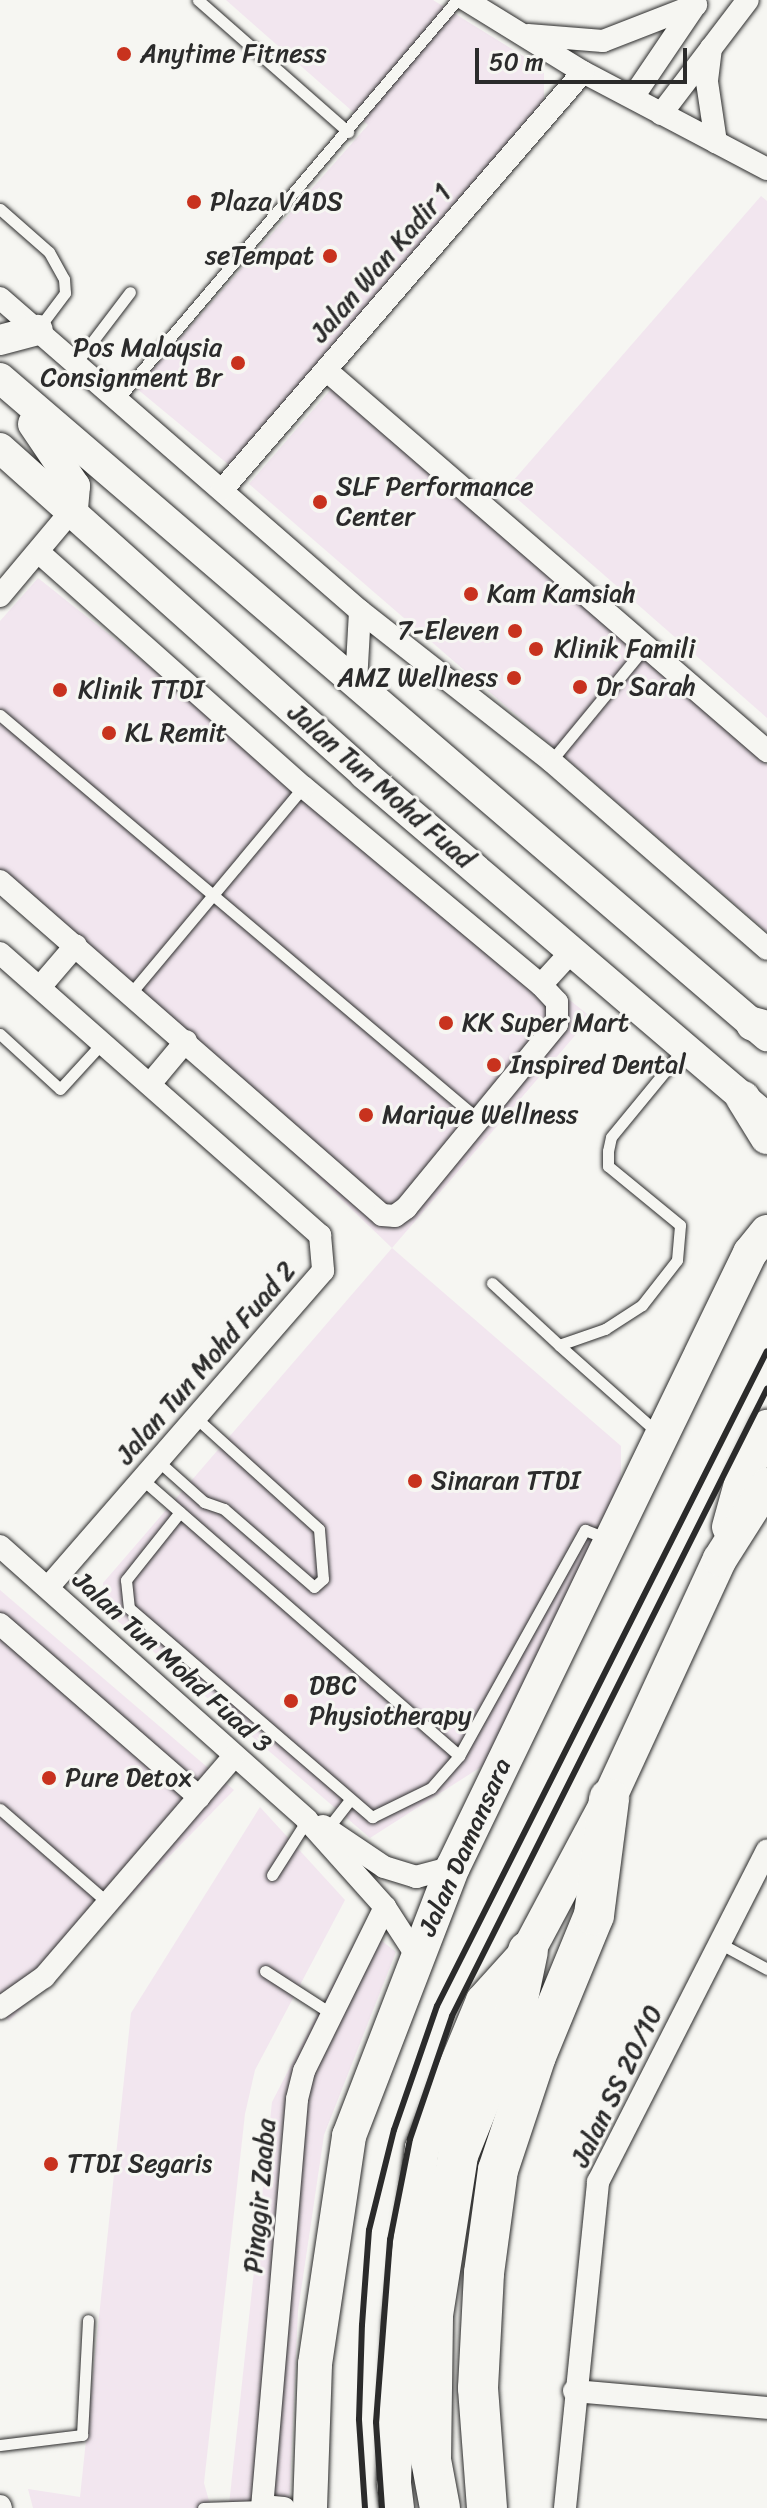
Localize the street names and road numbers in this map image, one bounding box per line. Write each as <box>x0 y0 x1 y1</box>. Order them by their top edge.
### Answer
street label: Jalan Wan Kadir 1 <box>304 178 458 348</box>
street label: Jalan Tun Mohd Fuad <box>281 697 481 875</box>
street label: Jalan Tun Mohd Fuad 2 <box>109 1255 303 1471</box>
street label: Jalan Tun Mohd Fuad 3 <box>66 1564 278 1760</box>
street label: Jalan Damansara <box>412 1754 518 1940</box>
street label: Jalan SS 20/10 <box>564 1999 670 2173</box>
street label: Pinggir Zaaba <box>238 2117 282 2275</box>

